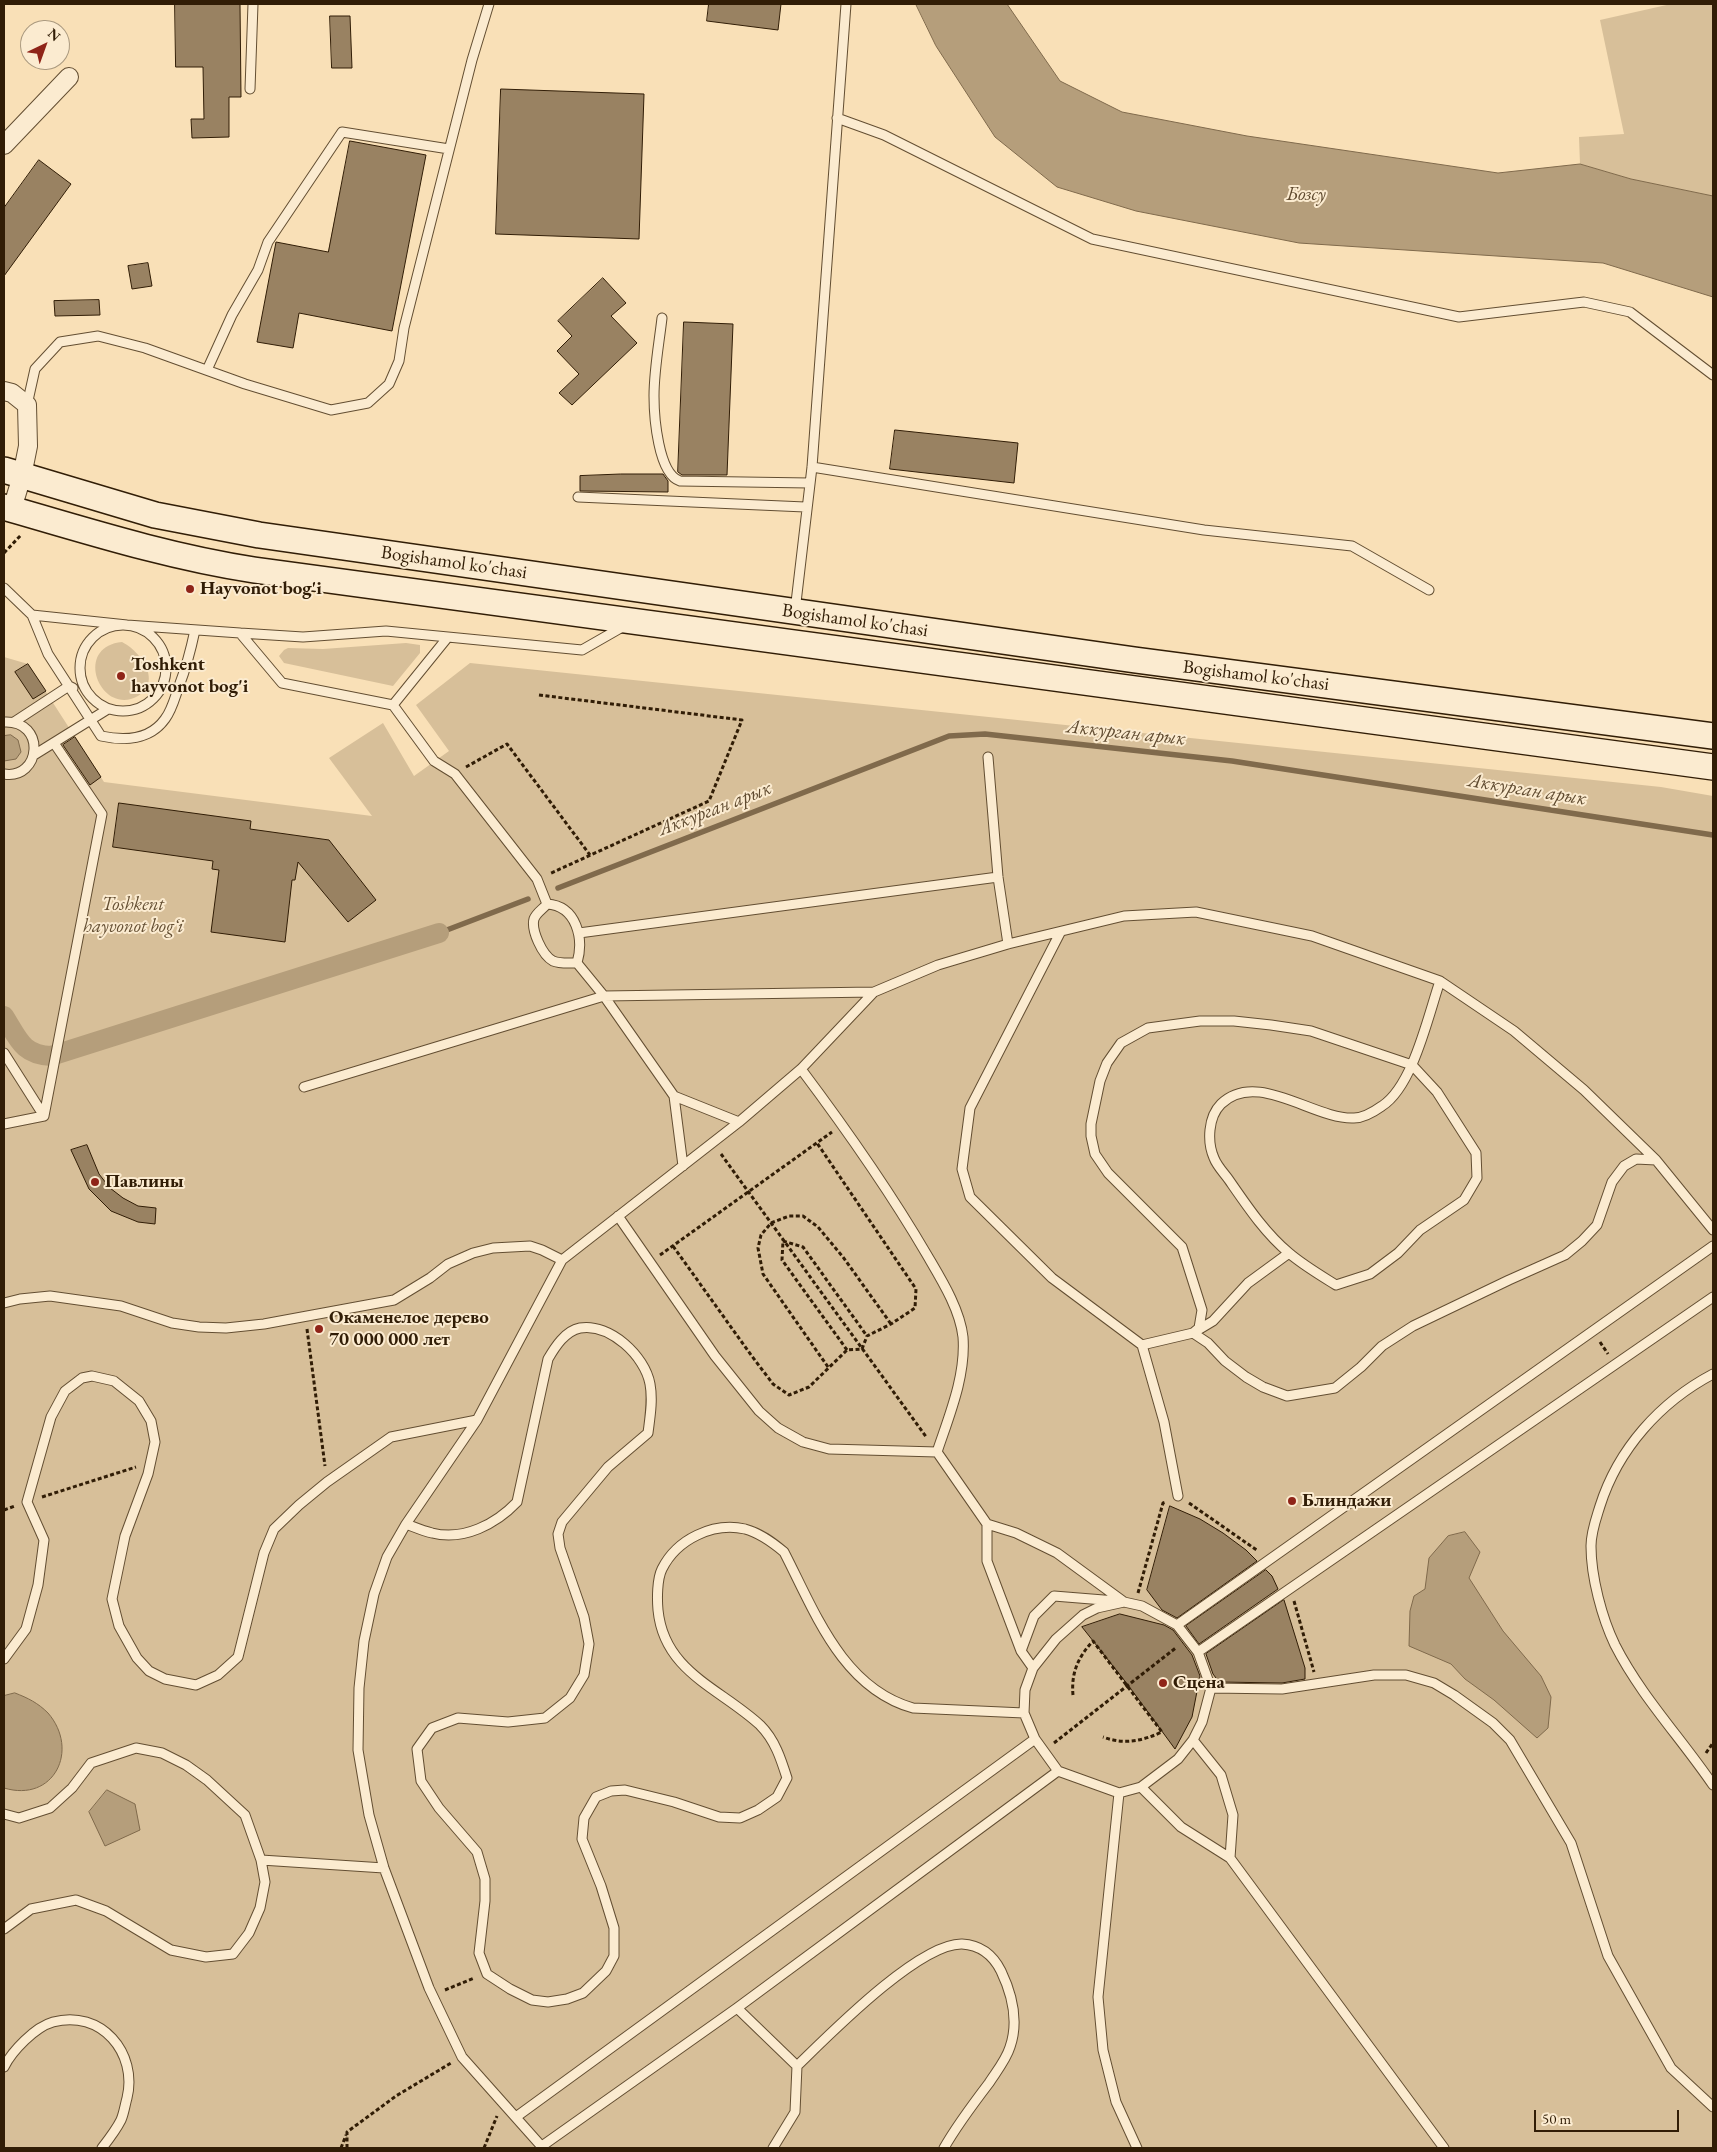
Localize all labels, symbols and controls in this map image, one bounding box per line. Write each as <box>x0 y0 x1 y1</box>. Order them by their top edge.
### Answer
north arrow <box>20 20 70 70</box>
text: N <box>44 24 65 45</box>
water label: Бозсу <box>1286 183 1326 207</box>
street label: Bogishamol ko'chasi <box>380 541 528 585</box>
place label: Hayvonot bog'i <box>200 578 322 600</box>
marker: Hayvonot bog'i <box>184 583 196 595</box>
street label: Bogishamol ko'chasi <box>781 599 929 643</box>
place label: Toshkent hayvonot bog'i <box>131 654 248 698</box>
street label: Bogishamol ko'chasi <box>1182 656 1330 696</box>
marker: Toshkent hayvonot bog'i <box>115 670 127 682</box>
water label: Аккурган арык <box>1065 715 1187 751</box>
water label: Аккурган арык <box>1466 769 1588 811</box>
water label: Аккурган арык <box>655 776 775 842</box>
park label: Toshkent hayvonot bogʻi <box>83 894 183 938</box>
place label: Павлины <box>105 1171 184 1193</box>
marker: Павлины <box>89 1176 101 1188</box>
place label: Окаменелое дерево 70 000 000 лет <box>329 1307 489 1351</box>
marker: Окаменелое дерево 70 000 000 лет <box>313 1323 325 1335</box>
place label: Блиндажи <box>1302 1490 1391 1512</box>
marker: Блиндажи <box>1286 1495 1298 1507</box>
place label: Сцена <box>1173 1672 1225 1694</box>
marker: Сцена <box>1157 1677 1169 1689</box>
scale bar <box>1537 2100 1682 2132</box>
text: 50 m <box>1542 2109 1571 2128</box>

